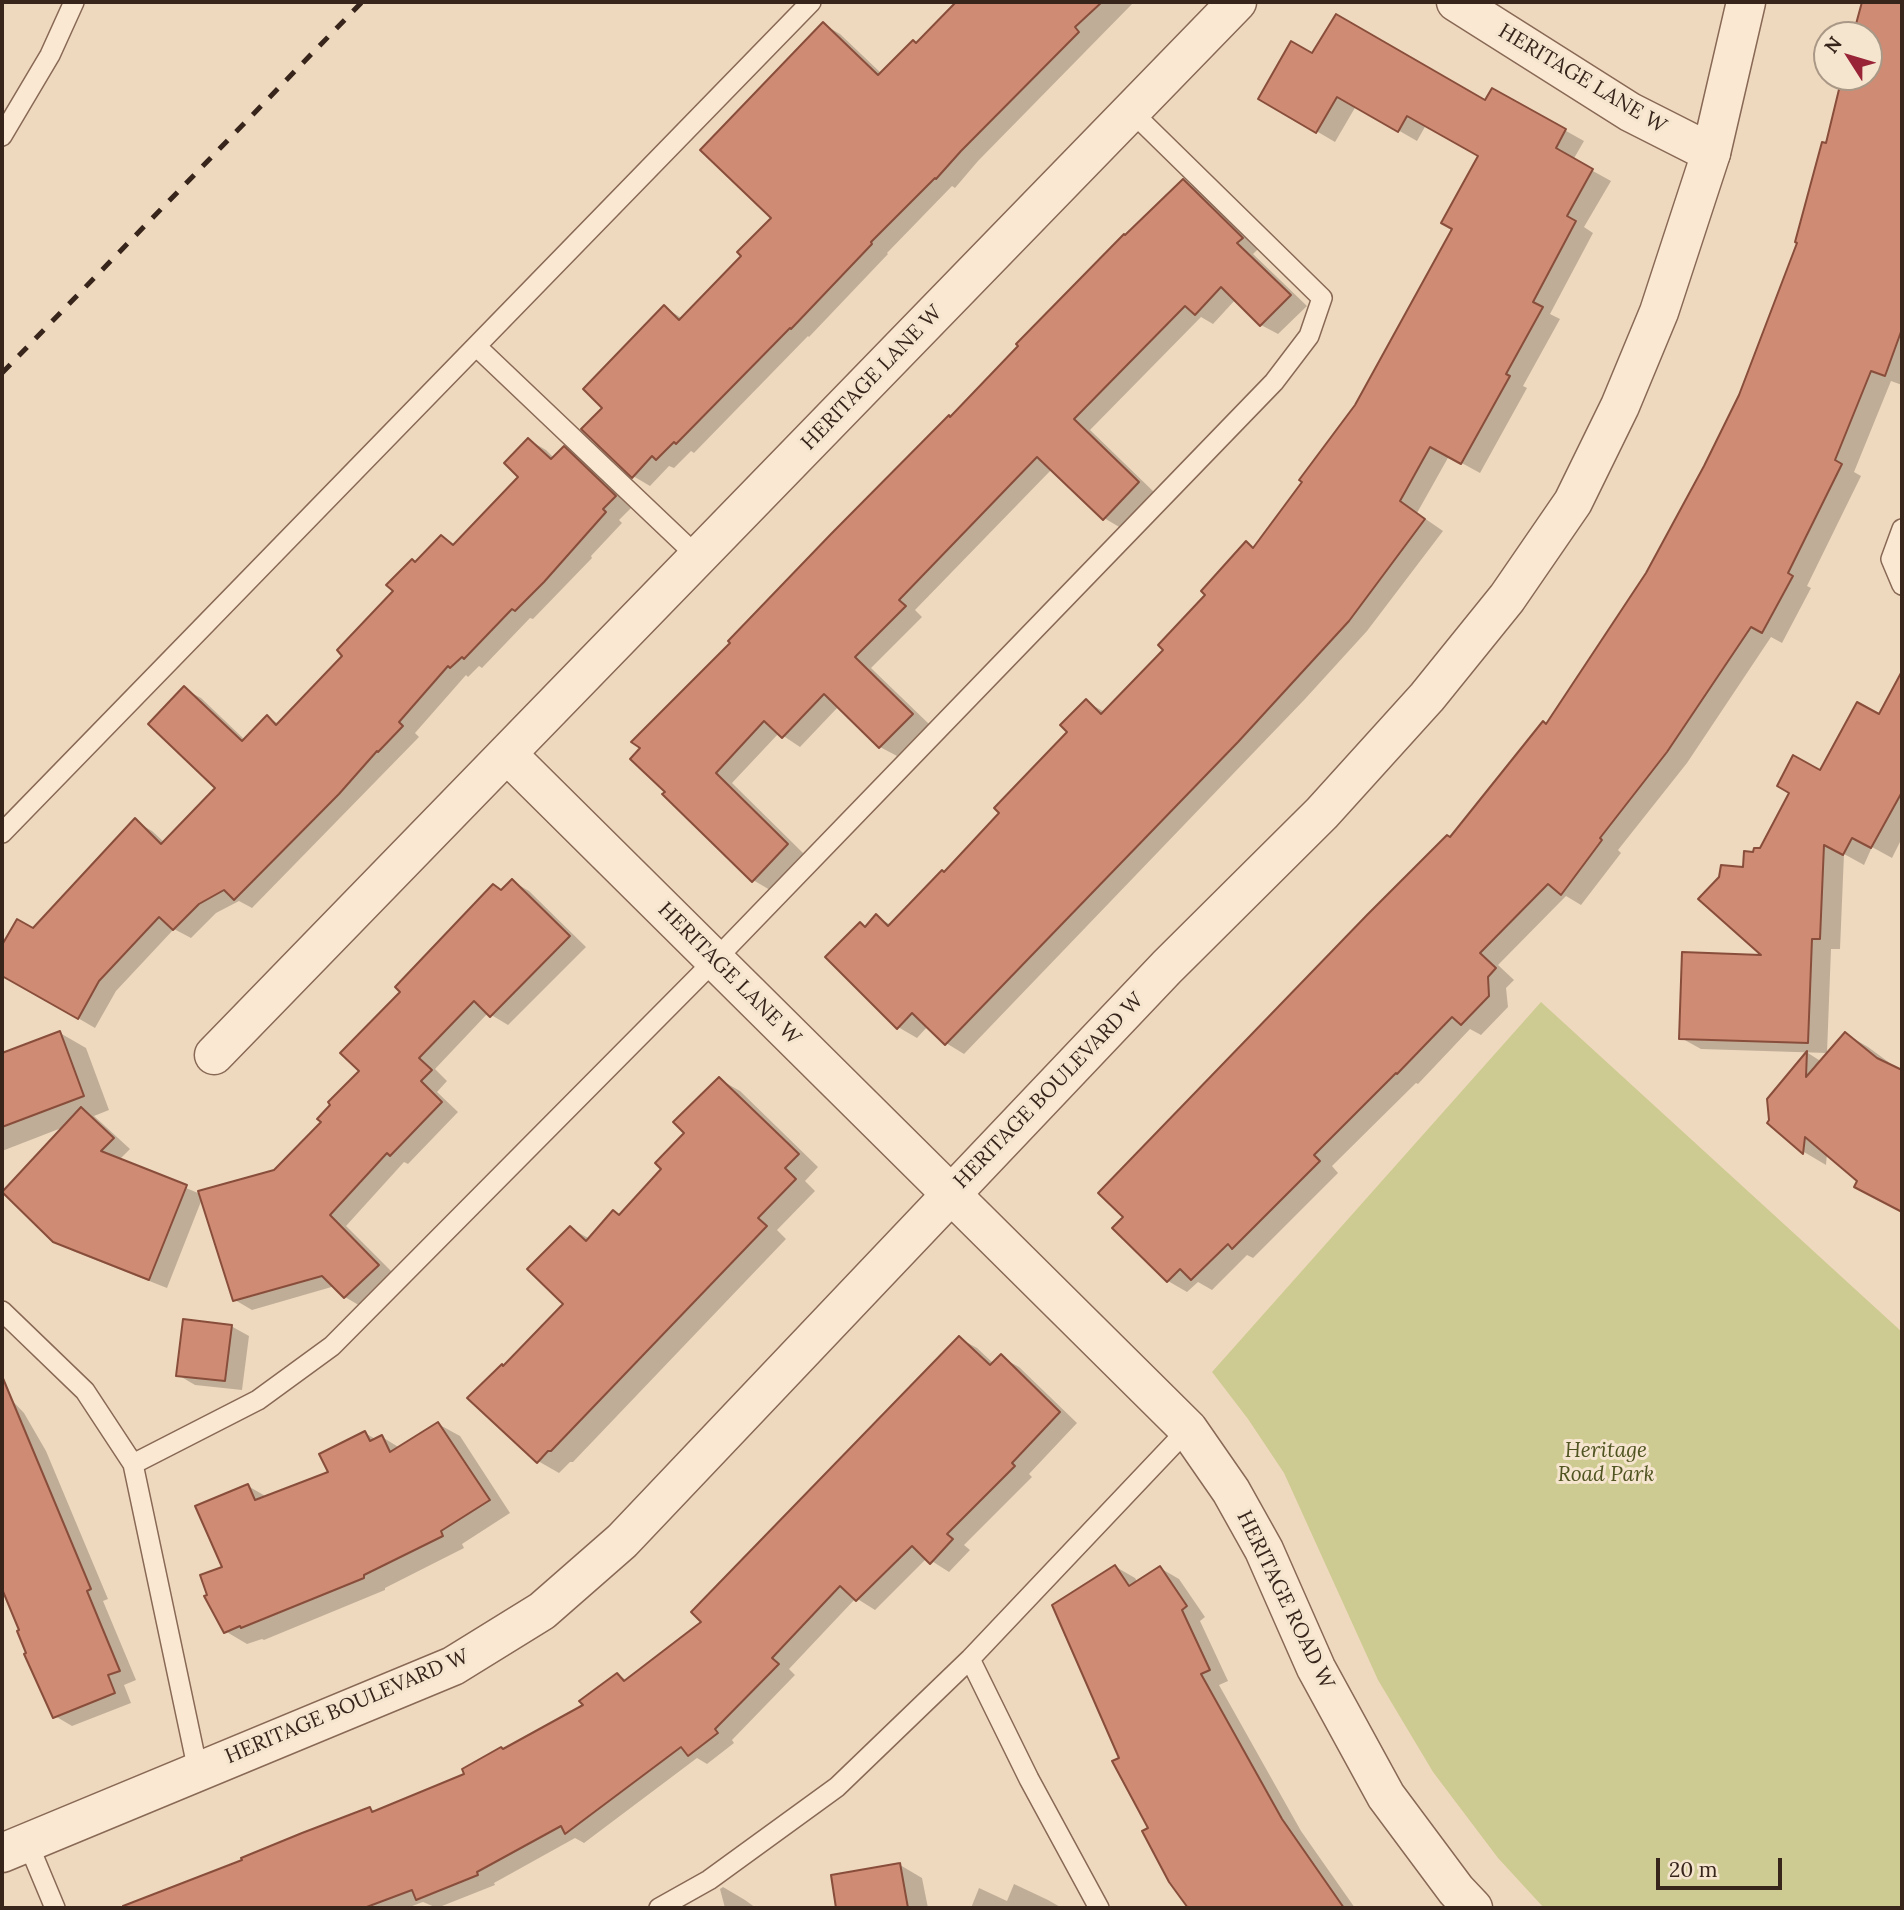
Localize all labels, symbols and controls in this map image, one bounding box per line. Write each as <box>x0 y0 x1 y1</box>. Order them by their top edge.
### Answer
street label: HERITAGE LANE W <box>1494 19 1670 139</box>
north arrow <box>1813 21 1883 91</box>
text: N <box>1819 31 1847 58</box>
street label: HERITAGE LANE W <box>796 300 948 456</box>
street label: HERITAGE LANE W <box>652 897 806 1051</box>
street label: HERITAGE BOULEVARD W <box>949 988 1149 1194</box>
park label: Heritage Road Park <box>1558 1438 1654 1488</box>
street label: HERITAGE ROAD W <box>1231 1507 1339 1693</box>
street label: HERITAGE BOULEVARD W <box>221 1644 473 1770</box>
scale bar <box>1659 1843 1785 1887</box>
text: 20 m <box>1669 1856 1718 1883</box>

